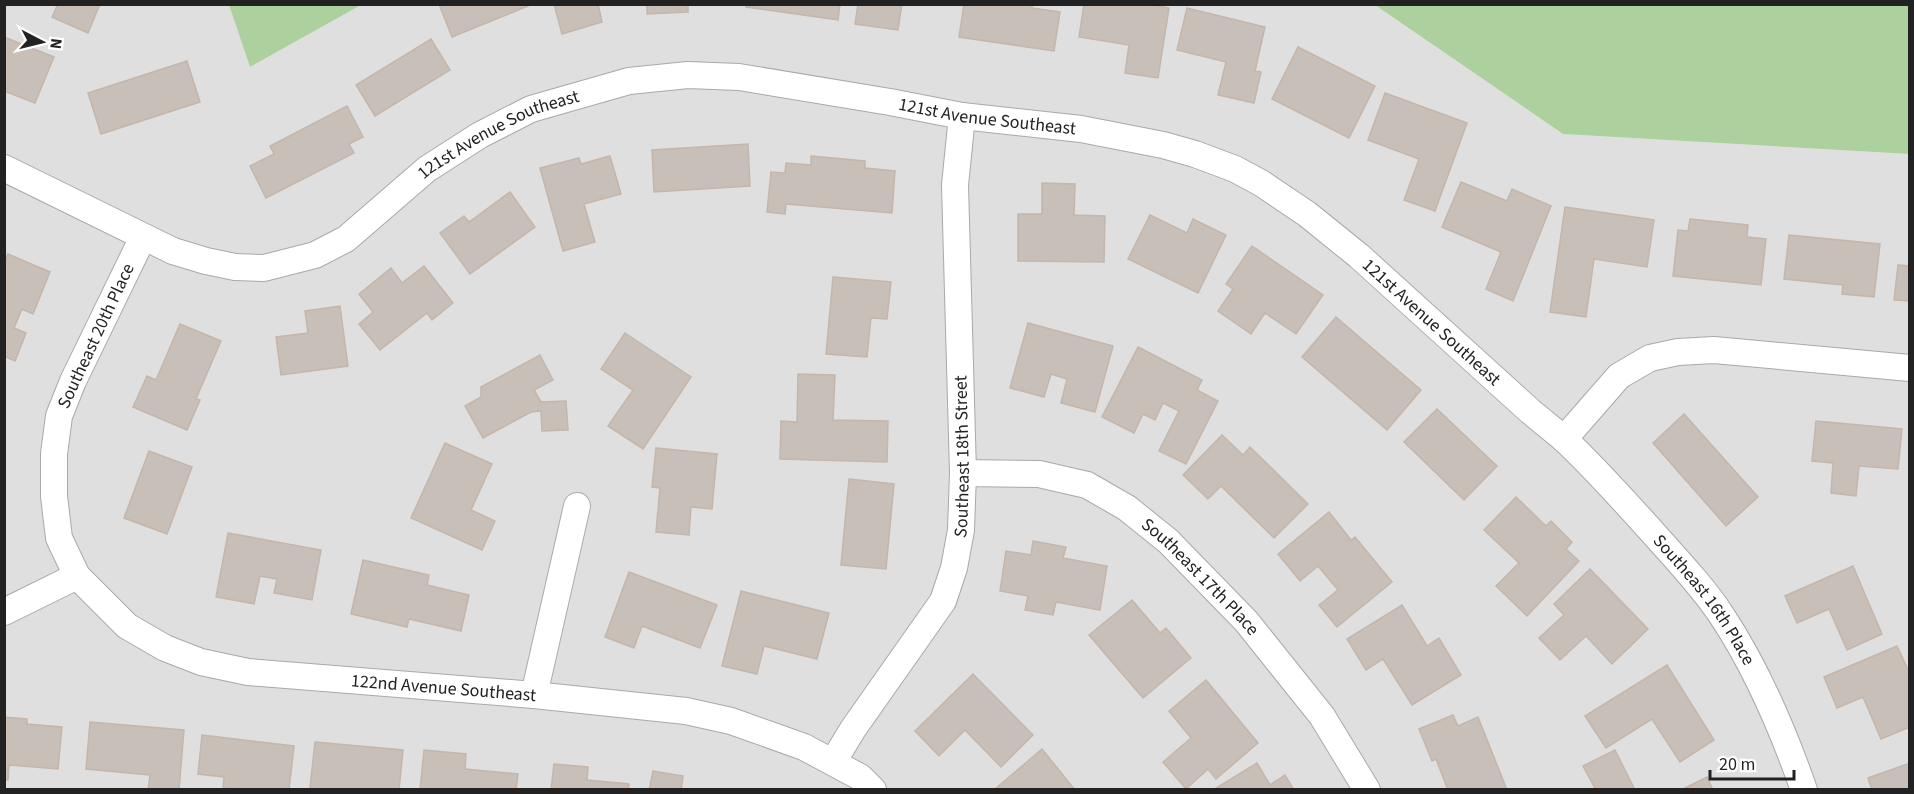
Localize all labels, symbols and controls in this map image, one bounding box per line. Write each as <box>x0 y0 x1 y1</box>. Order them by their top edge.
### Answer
north arrow <box>12 12 72 72</box>
text: N <box>44 37 67 50</box>
street label: 121st Avenue Southeast <box>412 83 582 185</box>
street label: 121st Avenue Southeast <box>896 91 1077 141</box>
street label: 121st Avenue Southeast <box>1357 253 1506 391</box>
street label: Southeast 20th Place <box>51 259 141 413</box>
street label: Southeast 18th Street <box>947 375 976 540</box>
street label: Southeast 17th Place <box>1136 512 1265 641</box>
street label: Southeast 16th Place <box>1647 529 1761 670</box>
street label: 122nd Avenue Southeast <box>350 668 537 708</box>
scale bar <box>1710 743 1794 781</box>
text: 20 m <box>1719 752 1755 777</box>

